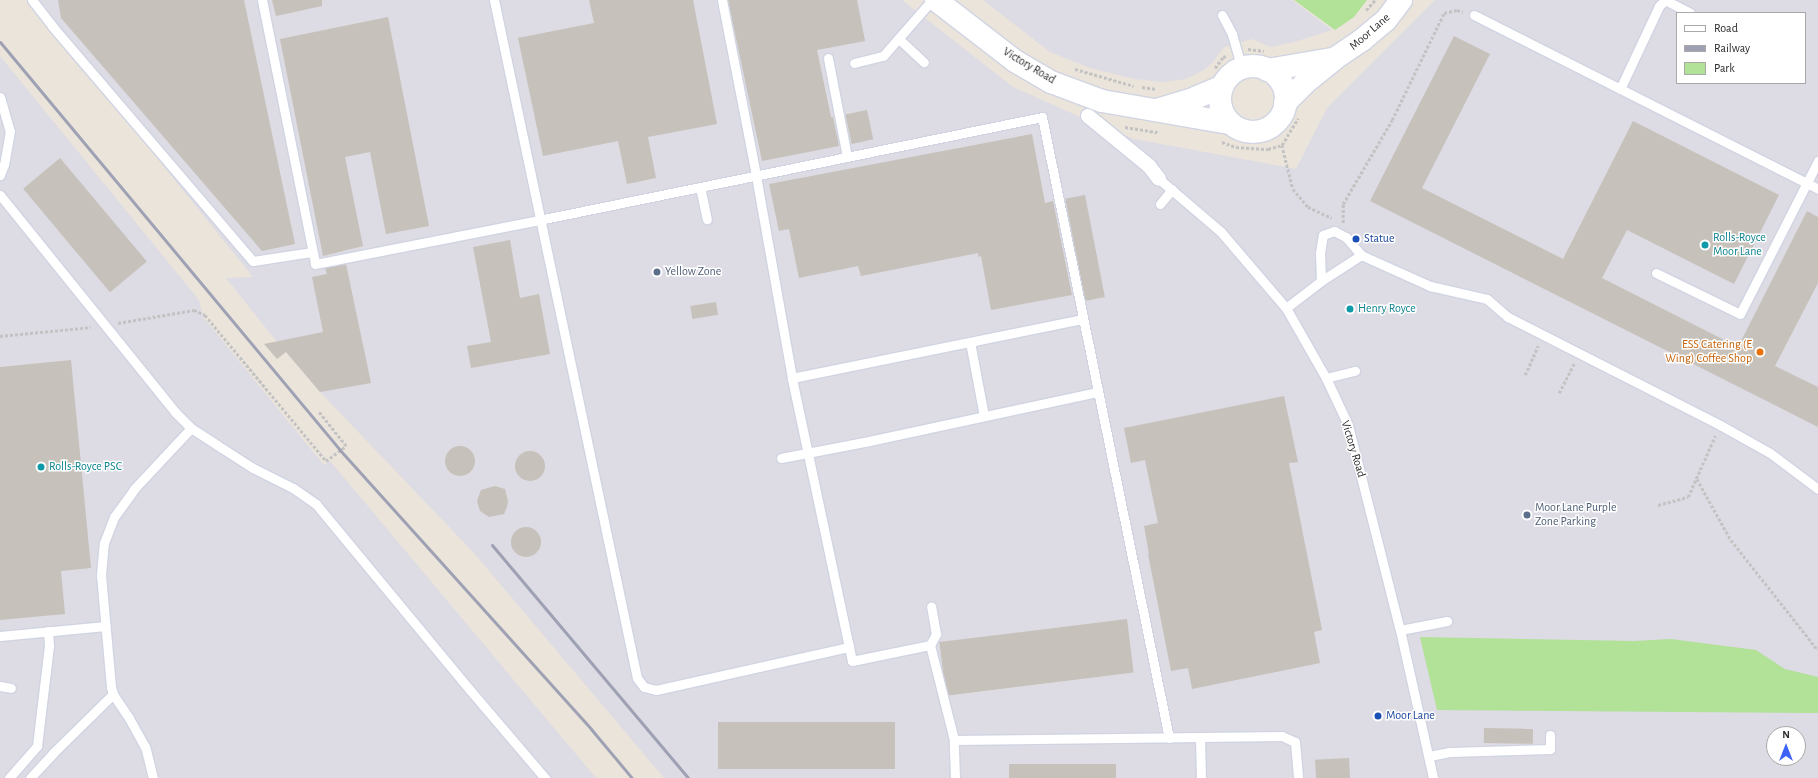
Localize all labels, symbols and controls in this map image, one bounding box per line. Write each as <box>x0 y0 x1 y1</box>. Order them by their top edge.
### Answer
street label: Moor Lane <box>1347 11 1393 53</box>
legend <box>1676 12 1806 84</box>
text: Road <box>1714 22 1738 34</box>
text: Railway <box>1714 42 1750 54</box>
street label: Victory Road <box>1000 45 1058 87</box>
text: Park <box>1714 62 1735 74</box>
place label: Rolls-Royce Moor Lane <box>1713 231 1766 259</box>
place label: Statue <box>1364 232 1395 246</box>
marker: Statue <box>1351 234 1361 244</box>
marker: Rolls-Royce Moor Lane <box>1700 240 1710 250</box>
place label: Yellow Zone <box>665 265 721 279</box>
marker: Yellow Zone <box>652 267 662 277</box>
place label: Henry Royce <box>1358 302 1416 316</box>
marker: Henry Royce <box>1345 304 1355 314</box>
place label: ESS Catering (E Wing) Coffee Shop <box>1665 338 1752 366</box>
marker: ESS Catering (E Wing) Coffee Shop <box>1755 347 1765 357</box>
street label: Victory Road <box>1338 419 1368 479</box>
place label: Rolls-Royce PSC <box>49 460 122 474</box>
marker: Rolls-Royce PSC <box>36 462 46 472</box>
place label: Moor Lane Purple Zone Parking <box>1535 501 1616 529</box>
marker: Moor Lane Purple Zone Parking <box>1522 510 1532 520</box>
place label: Moor Lane <box>1386 709 1435 723</box>
marker: Moor Lane <box>1373 711 1383 721</box>
north arrow <box>1766 726 1806 766</box>
text: N <box>1782 729 1790 740</box>

